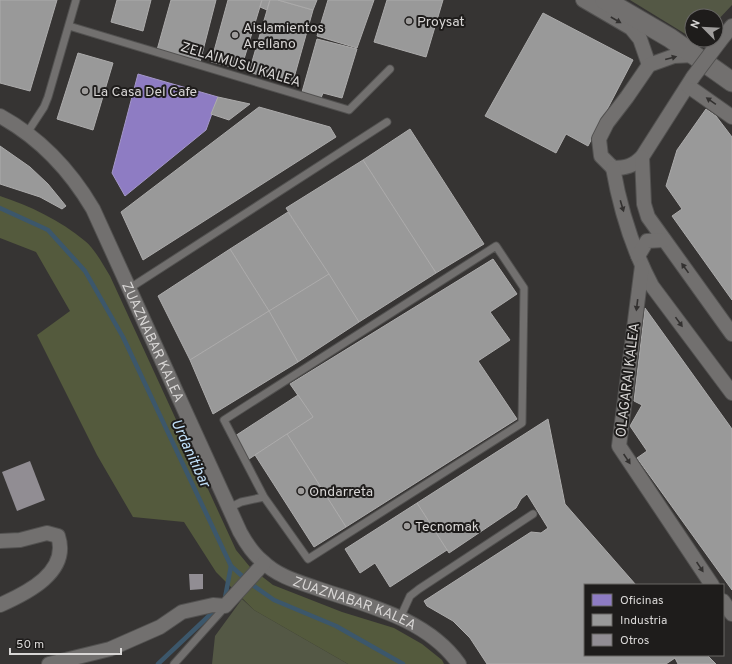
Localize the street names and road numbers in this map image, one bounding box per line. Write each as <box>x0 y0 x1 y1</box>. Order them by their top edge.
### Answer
street label: ZELAIMUSU KALEA <box>178 39 303 92</box>
street label: ZUAZNABAR KALEA <box>117 279 187 405</box>
street label: OLAGARAI KALEA <box>613 322 644 438</box>
street label: ZUAZNABAR KALEA <box>290 574 419 635</box>

